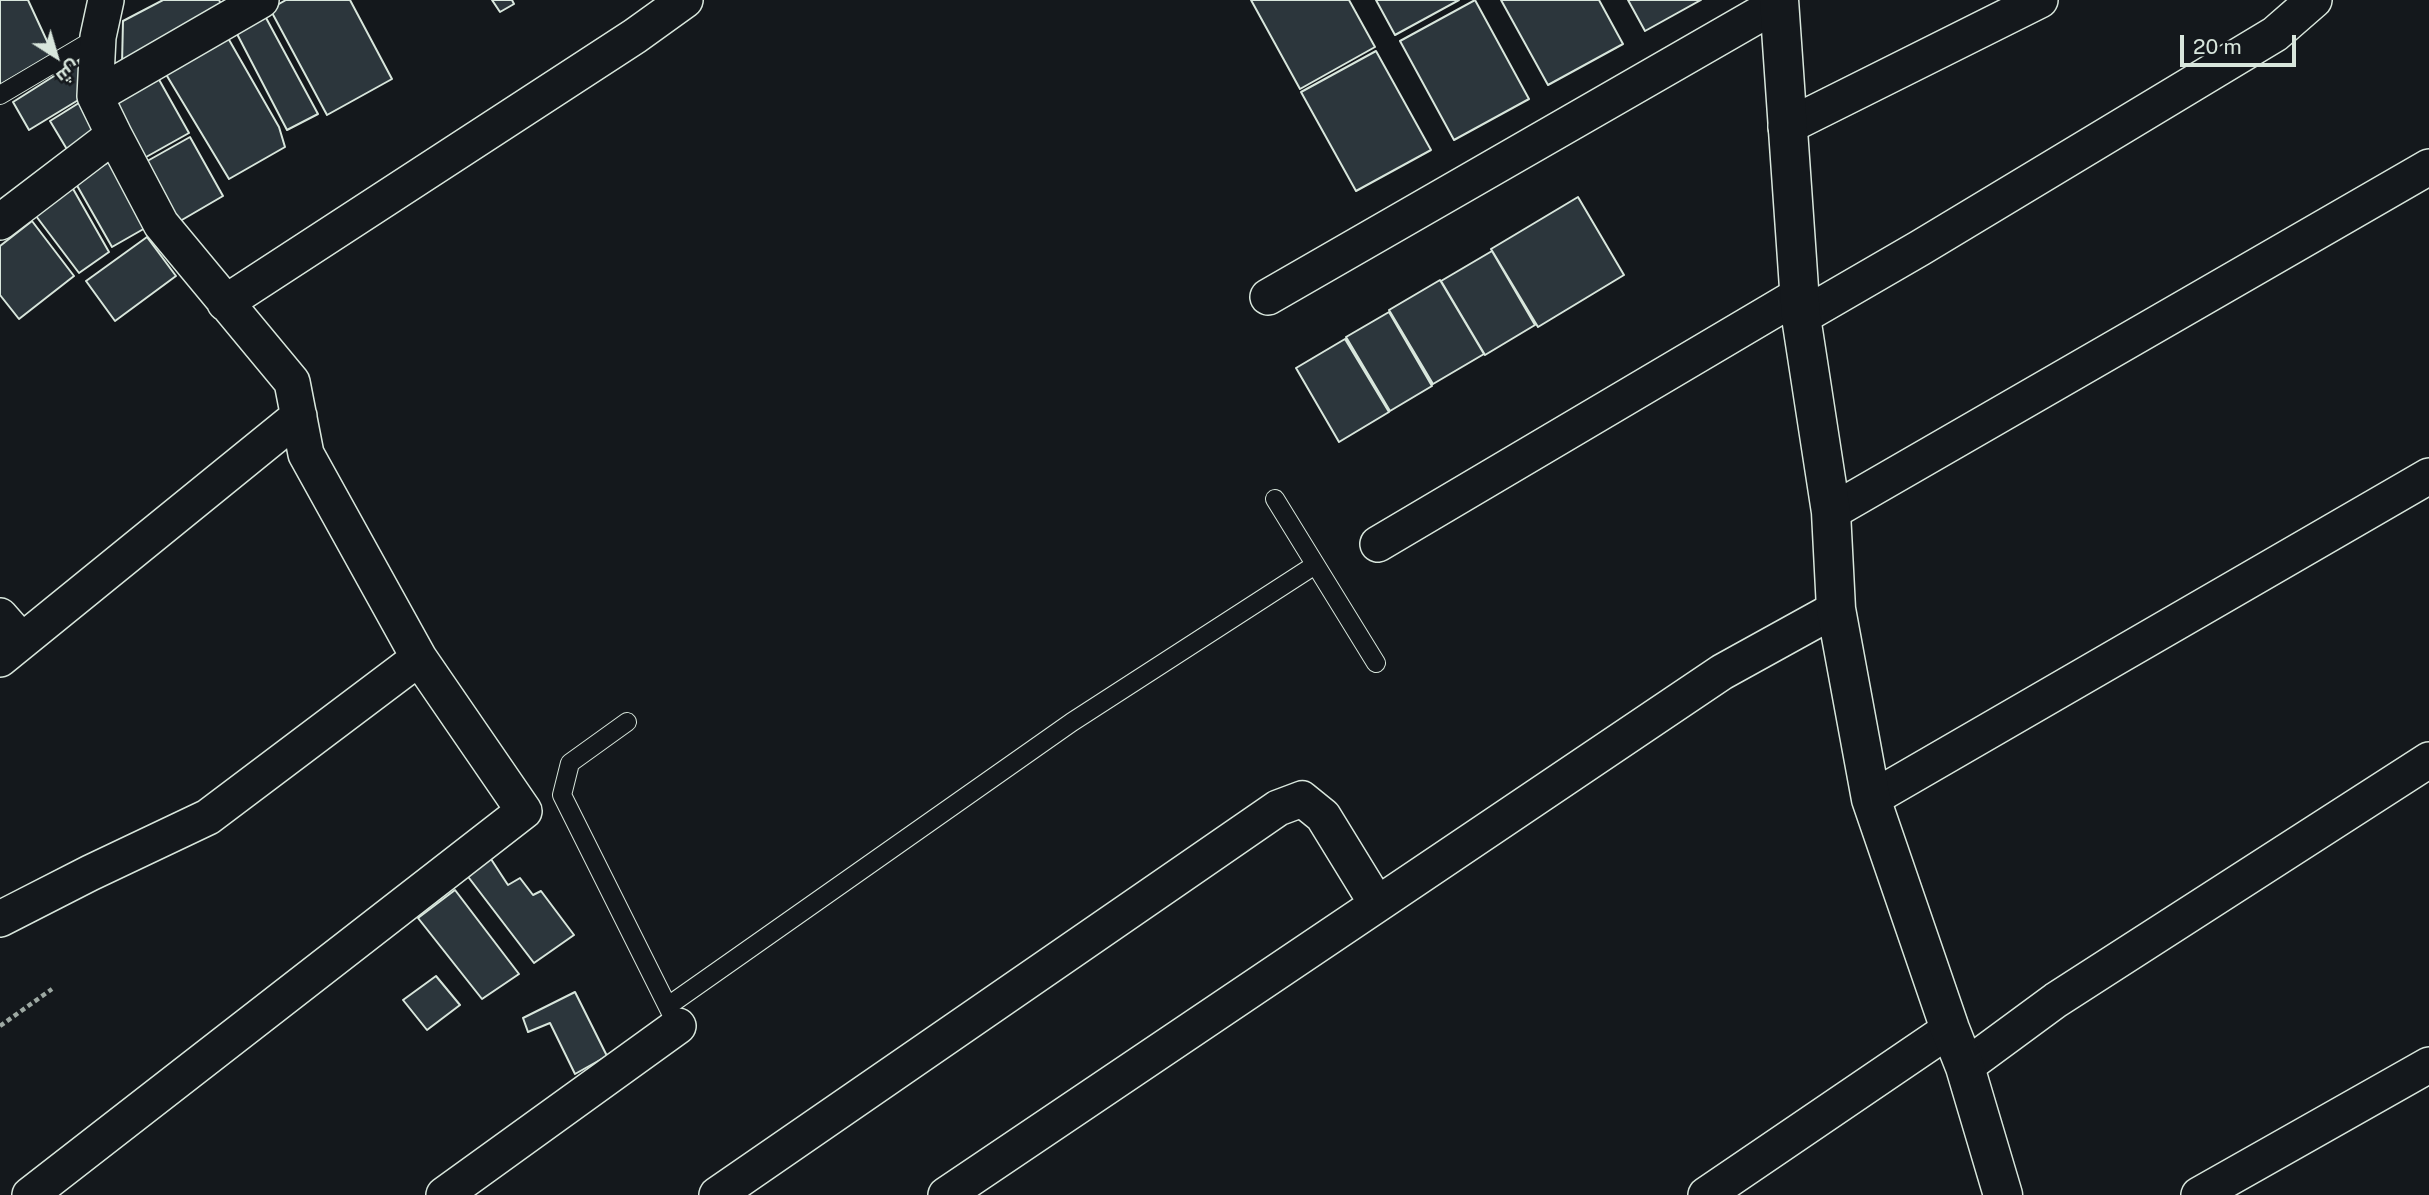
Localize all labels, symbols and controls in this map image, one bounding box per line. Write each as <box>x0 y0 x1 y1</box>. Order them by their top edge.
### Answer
north arrow <box>21 21 91 91</box>
scale bar <box>2184 21 2300 65</box>
text: 20 m <box>2193 34 2242 59</box>
text: ش <box>52 57 85 89</box>

